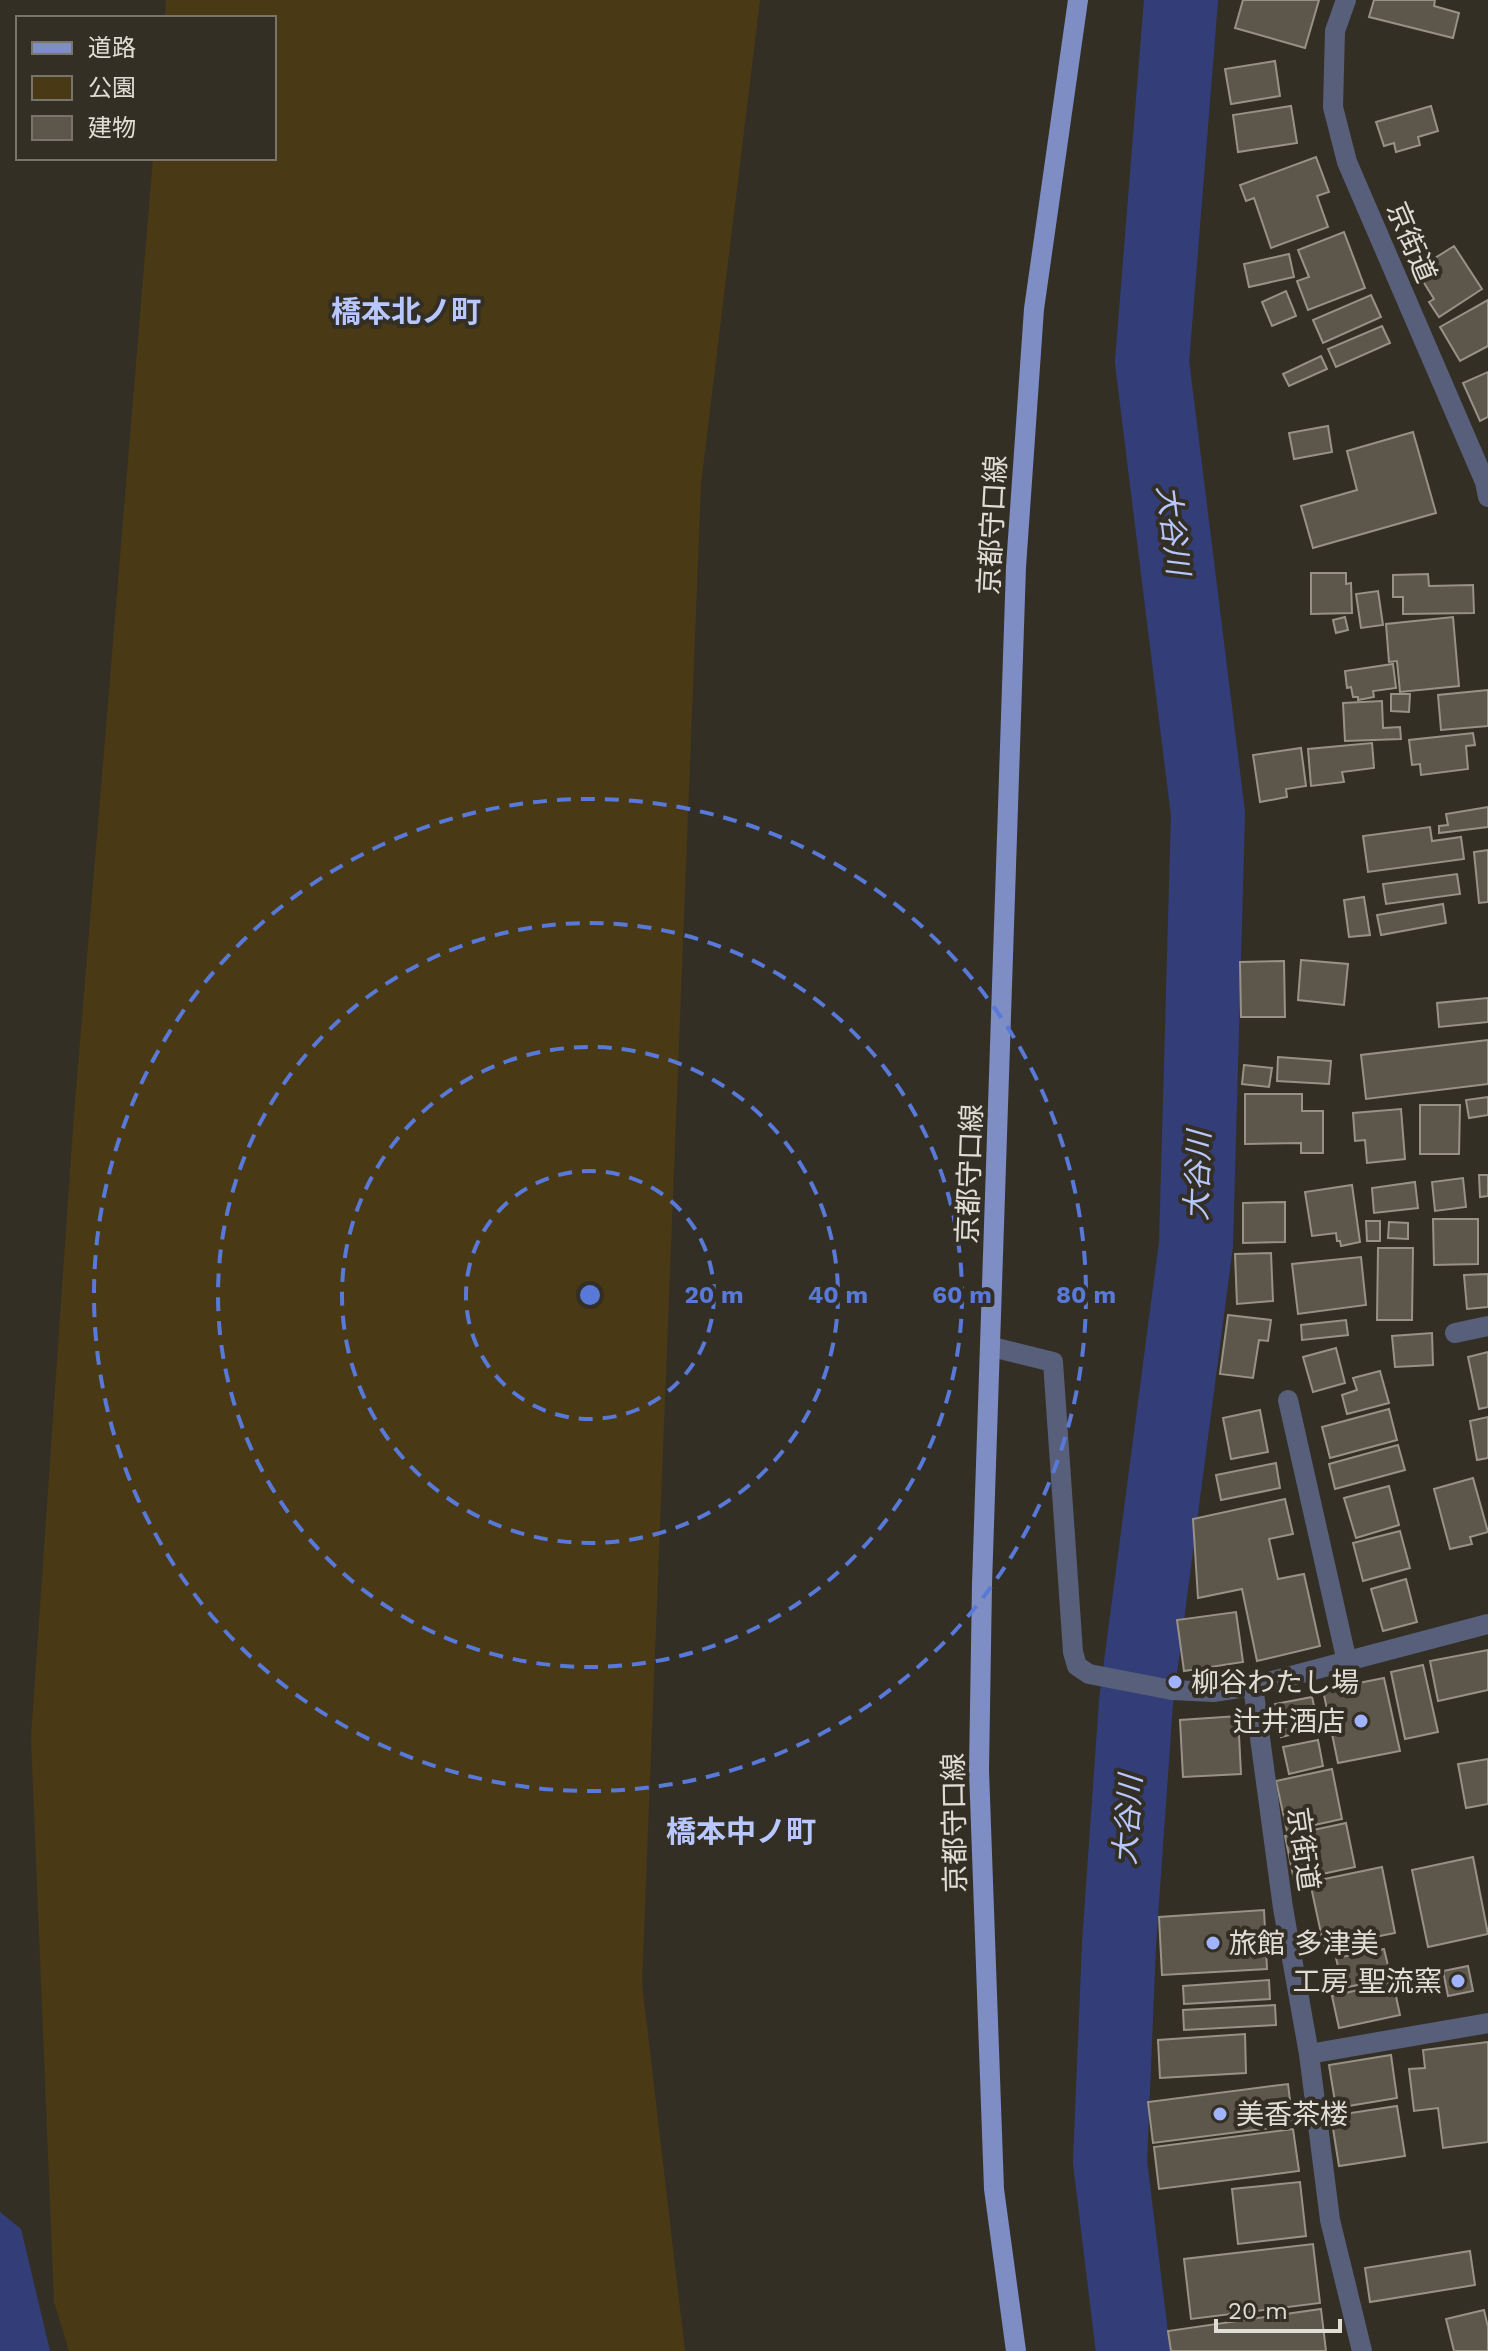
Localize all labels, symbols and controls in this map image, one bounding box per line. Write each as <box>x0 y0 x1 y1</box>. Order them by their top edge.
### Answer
legend <box>16 16 276 160</box>
text: 道路 <box>88 34 136 62</box>
text: 公園 <box>88 74 136 102</box>
text: 建物 <box>88 114 136 142</box>
street label: 京街道 <box>1380 197 1443 287</box>
district label: 橋本北ノ町 <box>331 294 481 329</box>
street label: 京都守口線 <box>972 454 1013 596</box>
water label: 大谷川 <box>1151 483 1197 580</box>
street label: 京都守口線 <box>951 1103 988 1245</box>
water label: 大谷川 <box>1178 1127 1217 1222</box>
centre of rings <box>576 1281 604 1309</box>
text: 20 m <box>684 1281 744 1309</box>
text: 40 m <box>808 1281 868 1309</box>
text: 60 m <box>932 1281 992 1309</box>
text: 80 m <box>1056 1281 1116 1309</box>
place label: 柳谷わたし場 <box>1191 1666 1359 1699</box>
marker: 柳谷わたし場 <box>1166 1673 1184 1691</box>
place label: 辻井酒店 <box>1233 1705 1345 1738</box>
marker: 辻井酒店 <box>1352 1712 1370 1730</box>
street label: 京都守口線 <box>937 1753 972 1893</box>
water label: 大谷川 <box>1107 1771 1148 1866</box>
street label: 京街道 <box>1281 1805 1326 1893</box>
district label: 橋本中ノ町 <box>666 1814 816 1849</box>
place label: 旅館 多津美 <box>1229 1927 1379 1960</box>
marker: 旅館 多津美 <box>1204 1934 1222 1952</box>
place label: 工房 聖流窯 <box>1292 1965 1442 1998</box>
marker: 工房 聖流窯 <box>1449 1972 1467 1990</box>
place label: 美香茶楼 <box>1236 2098 1348 2131</box>
marker: 美香茶楼 <box>1211 2105 1229 2123</box>
scale bar <box>1216 2283 1340 2333</box>
text: 20 m <box>1228 2297 1288 2325</box>

